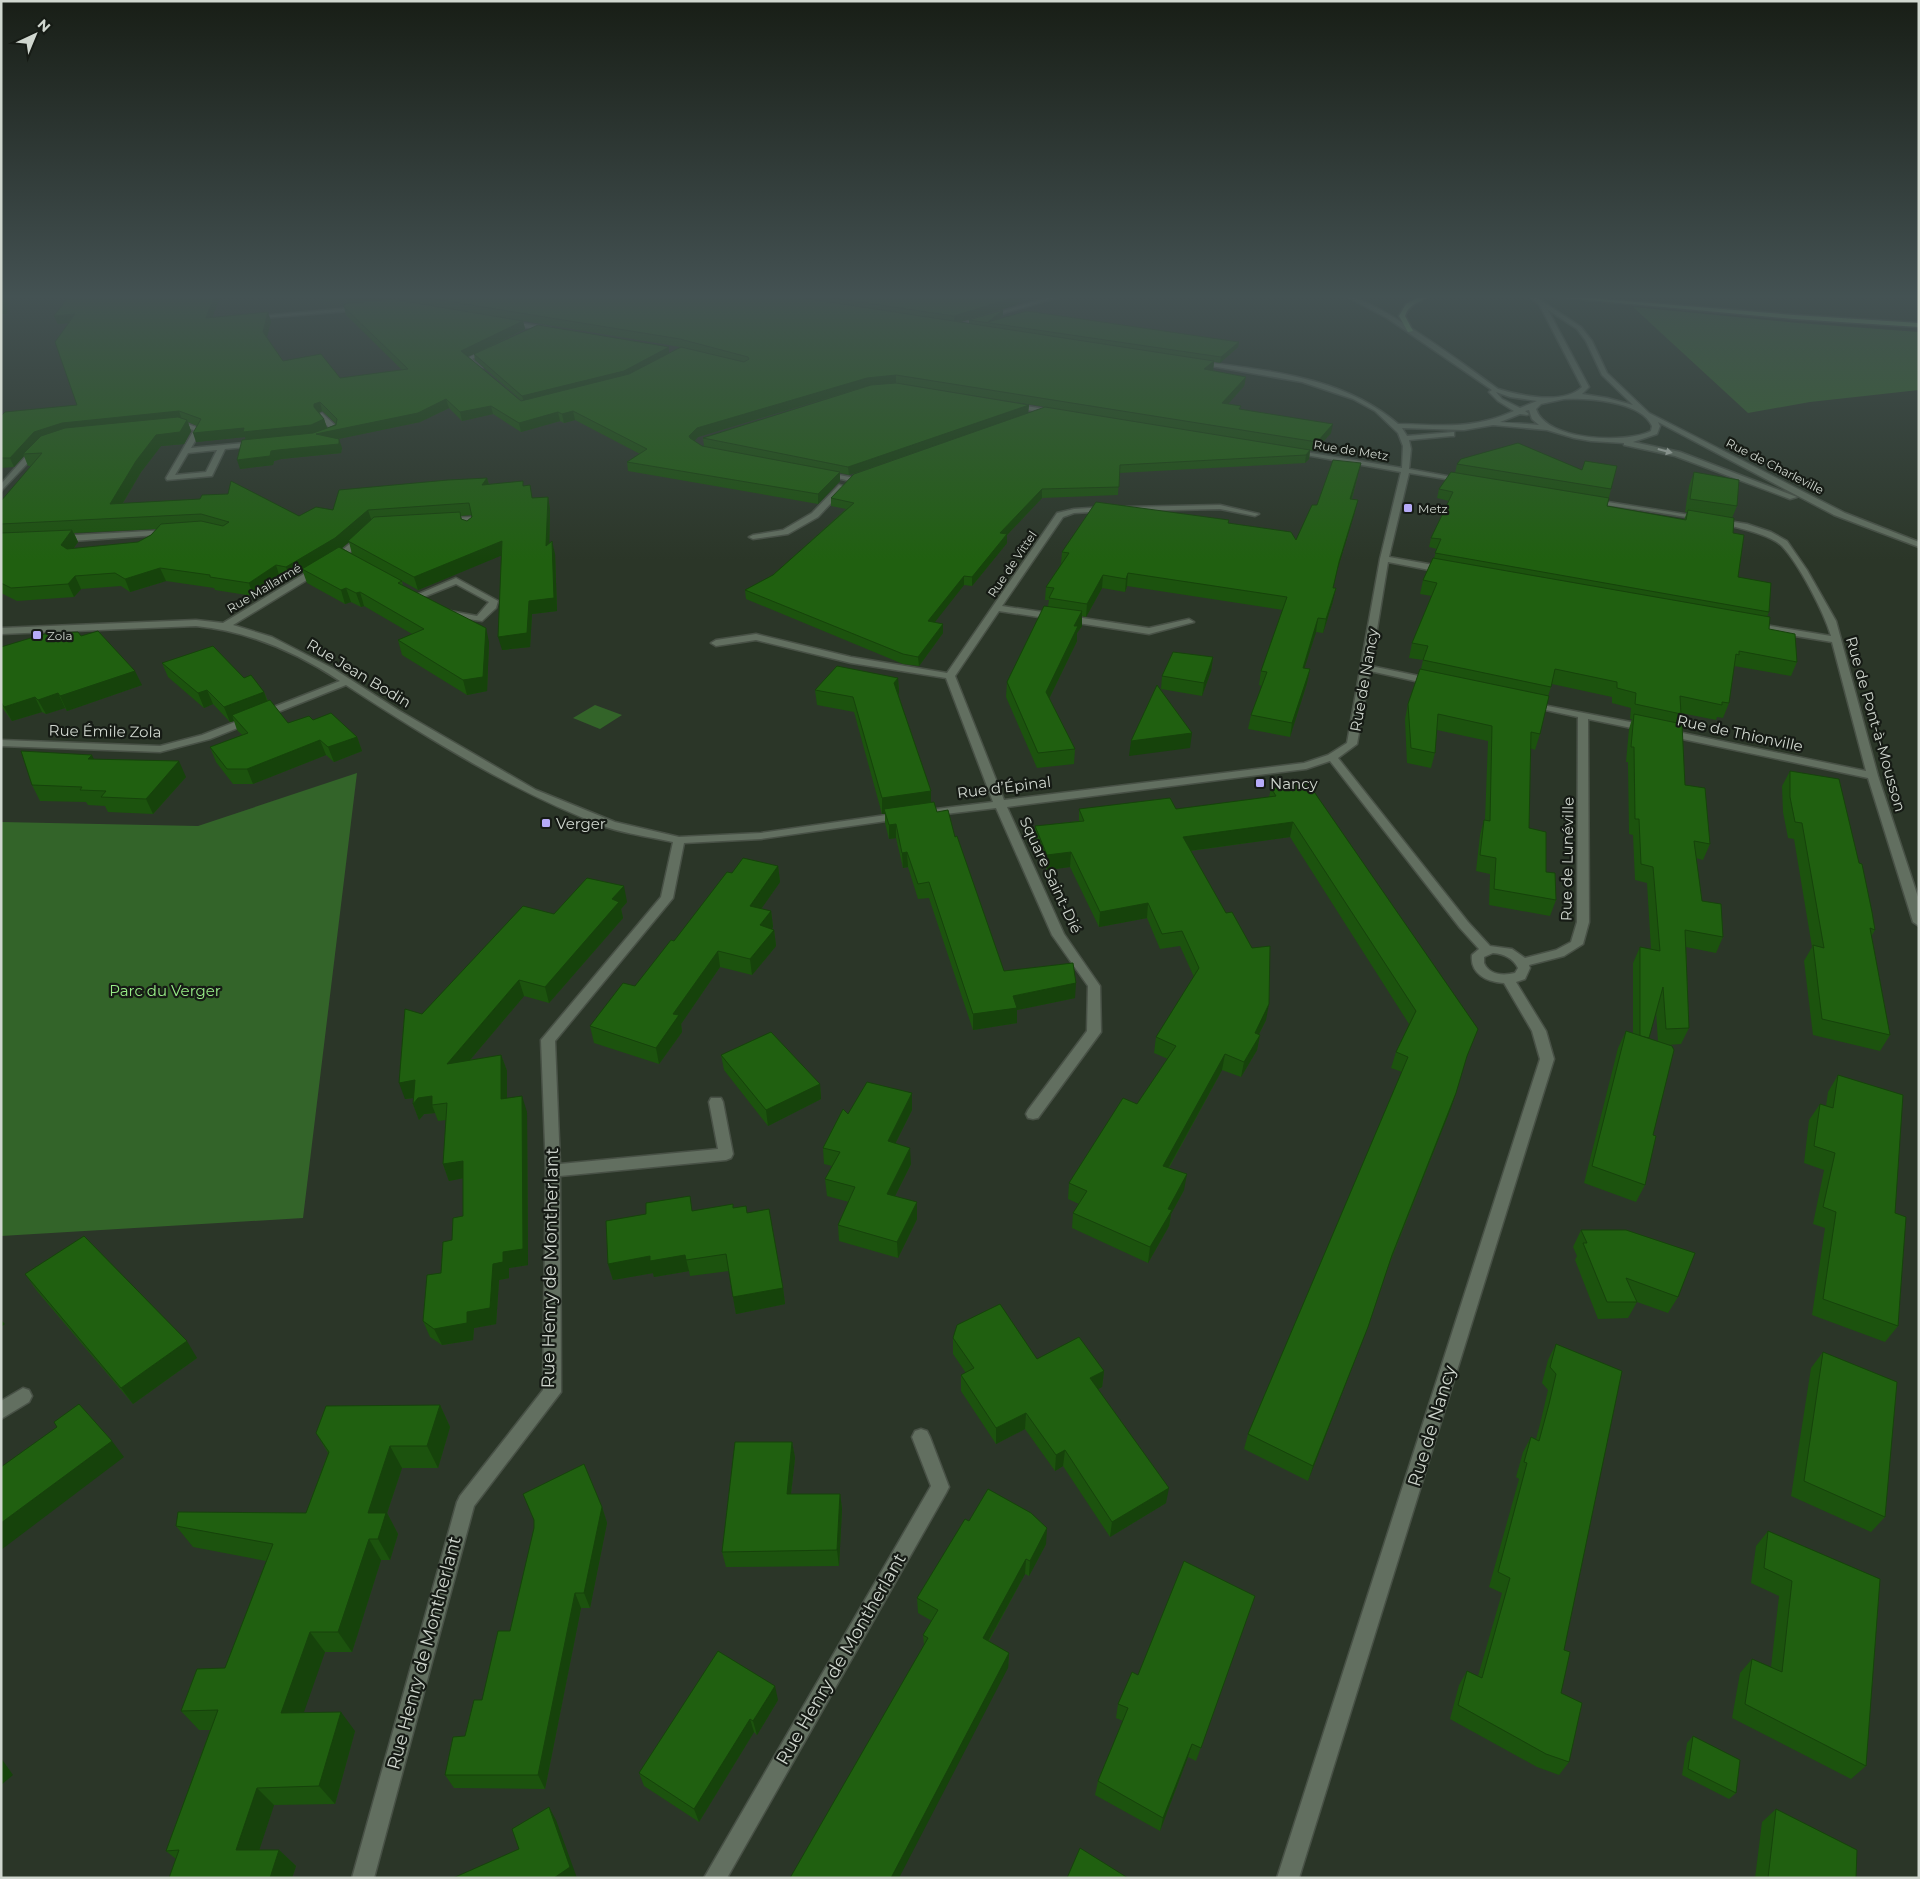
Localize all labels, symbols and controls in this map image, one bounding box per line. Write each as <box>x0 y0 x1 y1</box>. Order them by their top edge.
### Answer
north arrow <box>10 10 60 60</box>
text: N <box>34 15 54 36</box>
street label: Rue de Charleville <box>1724 435 1826 497</box>
street label: Rue de Metz <box>1313 437 1389 463</box>
one-way arrow <box>1658 447 1673 455</box>
place label: Metz <box>1418 501 1448 516</box>
marker: Metz <box>1402 502 1414 514</box>
street label: Rue de Vittel <box>984 528 1040 600</box>
street label: Rue Mallarmé <box>224 560 304 616</box>
street label: Rue de Nancy <box>1346 626 1383 733</box>
place label: Zola <box>47 628 72 643</box>
marker: Zola <box>31 629 43 641</box>
street label: Rue Jean Bodin <box>303 634 415 712</box>
street label: Rue de Pont-à-Mousson <box>1842 634 1910 814</box>
street label: Rue de Thionville <box>1675 710 1805 756</box>
street label: Rue Émile Zola <box>48 721 162 741</box>
street label: Rue d’Épinal <box>956 772 1052 802</box>
place label: Nancy <box>1270 774 1319 793</box>
marker: Nancy <box>1254 777 1266 789</box>
street label: Rue de Lunéville <box>1556 797 1578 921</box>
place label: Verger <box>556 814 606 833</box>
street label: Square Saint-Dié <box>1016 814 1086 936</box>
marker: Verger <box>540 817 552 829</box>
park label: Parc du Verger <box>109 981 221 1000</box>
street label: Rue Henry de Montherlant <box>537 1147 563 1389</box>
street label: Rue de Nancy <box>1403 1362 1461 1489</box>
street label: Rue Henry de Montherlant <box>382 1534 466 1772</box>
street label: Rue Henry de Montherlant <box>771 1549 911 1769</box>

